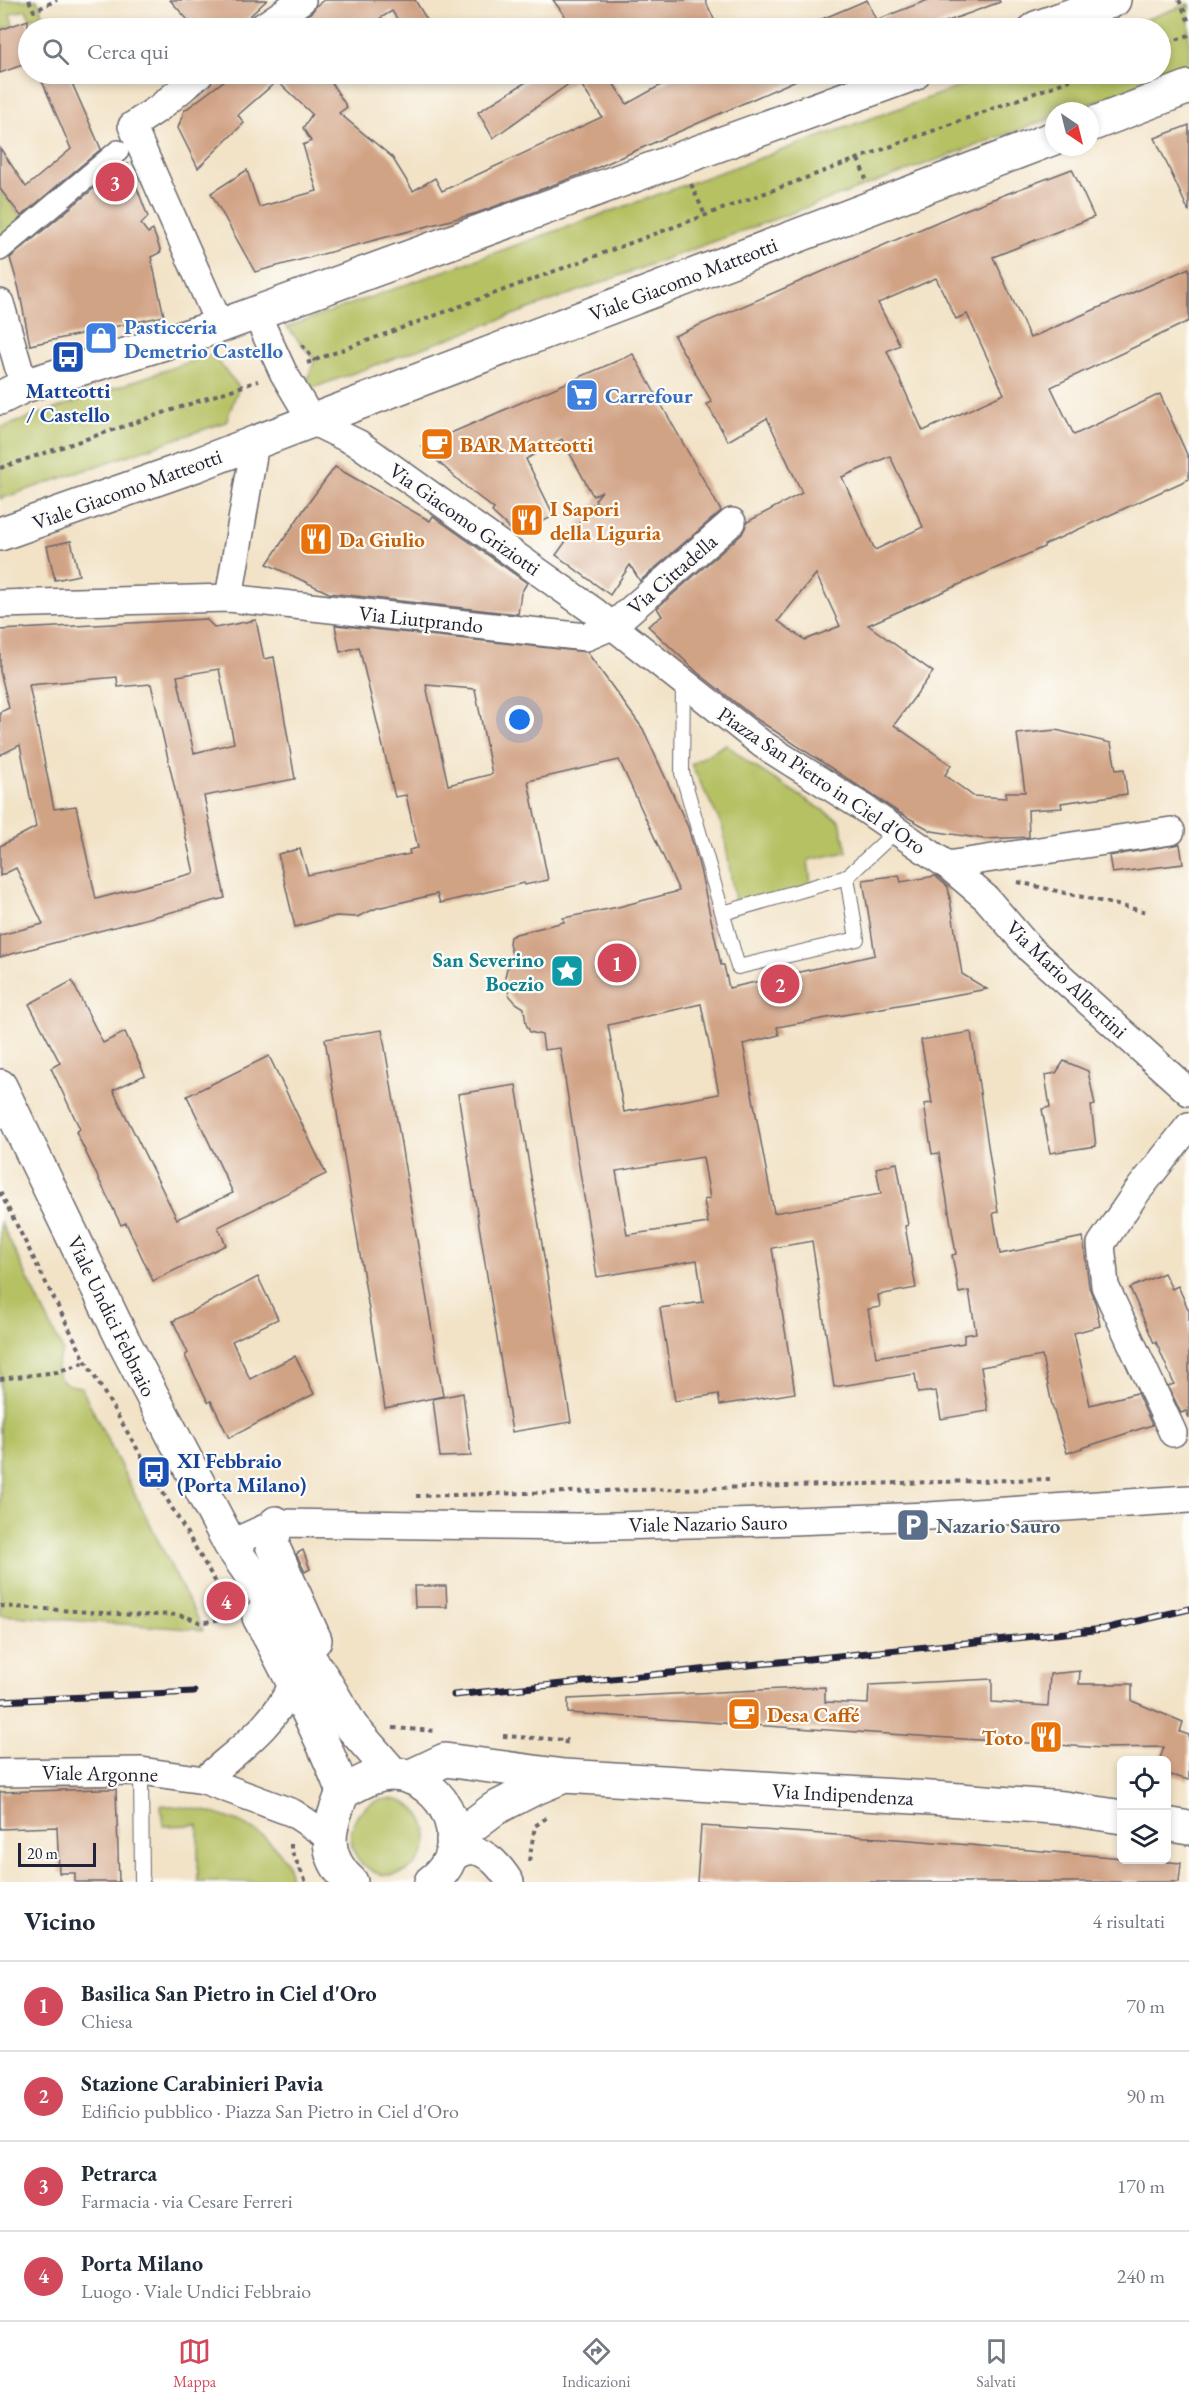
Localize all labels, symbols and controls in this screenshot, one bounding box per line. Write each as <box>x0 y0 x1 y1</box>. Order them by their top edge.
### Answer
search box <box>18 18 1171 84</box>
icon: search <box>39 35 72 68</box>
text: Cerca qui <box>87 37 169 66</box>
north arrow <box>1045 102 1099 156</box>
pin: 3 <box>96 160 134 204</box>
street label: Viale Giacomo Matteotti <box>585 231 781 327</box>
place label: Pasticceria Demetrio Castello <box>124 313 283 364</box>
shop icon: Pasticceria Demetrio Castello <box>83 320 119 356</box>
bus stop icon: Matteotti / Castello <box>50 339 86 375</box>
place label: Matteotti / Castello <box>26 377 110 428</box>
supermarket icon: Carrefour <box>564 377 600 413</box>
place label: Carrefour <box>605 382 693 409</box>
cafe icon: BAR Matteotti <box>419 426 455 462</box>
place label: BAR Matteotti <box>460 431 593 458</box>
street label: Viale Giacomo Matteotti <box>29 442 225 536</box>
street label: Via Giacomo Griziotti <box>384 457 546 581</box>
place label: I Sapori della Liguria <box>550 495 662 546</box>
restaurant icon: I Sapori della Liguria <box>509 502 545 538</box>
restaurant icon: Da Giulio <box>298 521 334 557</box>
place label: Da Giulio <box>339 526 425 553</box>
street label: Via Cittadella <box>622 527 723 620</box>
street label: Via Liutprando <box>357 599 485 639</box>
street label: Piazza San Pietro in Ciel d'Oro <box>713 700 931 860</box>
your location <box>505 705 534 734</box>
street label: Via Mario Albertini <box>1001 914 1133 1044</box>
pin: 1 <box>598 940 636 986</box>
place label: San Severino Boezio <box>433 946 544 997</box>
place icon: San Severino Boezio <box>549 953 585 989</box>
pin: 2 <box>760 962 800 1006</box>
street label: Viale Undici Febbraio <box>61 1231 163 1401</box>
place label: XI Febbraio (Porta Milano) <box>176 1447 306 1498</box>
bus stop icon: XI Febbraio (Porta Milano) <box>136 1454 172 1490</box>
parking icon: Nazario Sauro <box>895 1507 931 1543</box>
street label: Viale Nazario Sauro <box>628 1508 788 1538</box>
place label: Nazario Sauro <box>936 1512 1061 1539</box>
pin: 4 <box>206 1578 246 1624</box>
cafe icon: Desa Caffé <box>726 1696 762 1732</box>
place label: Desa Caffé <box>767 1701 860 1728</box>
restaurant icon: Toto <box>1028 1719 1064 1755</box>
place label: Toto <box>982 1724 1023 1751</box>
map controls <box>1117 1756 1171 1864</box>
button: locate <box>1117 1756 1171 1810</box>
street label: Viale Argonne <box>42 1758 158 1788</box>
street label: Via Indipendenza <box>771 1777 915 1811</box>
button: layers <box>1117 1810 1171 1864</box>
scale bar <box>18 1840 96 1868</box>
text: 20 m <box>27 1843 58 1864</box>
text: Vicino <box>24 1904 95 1938</box>
text: 4 risultati <box>1093 1908 1165 1934</box>
text: Basilica San Pietro in Ciel d'Oro <box>81 1979 377 2008</box>
text: 1 <box>38 1993 49 2019</box>
text: 70 m <box>1126 1993 1165 2019</box>
text: Chiesa <box>81 2008 133 2034</box>
text: Stazione Carabinieri Pavia <box>81 2069 323 2098</box>
text: 2 <box>38 2083 49 2109</box>
text: 90 m <box>1126 2083 1165 2109</box>
text: Edificio pubblico · Piazza San Pietro in Ciel d'Oro <box>81 2098 459 2124</box>
text: Petrarca <box>81 2159 157 2188</box>
text: 3 <box>38 2173 49 2199</box>
text: 170 m <box>1117 2173 1165 2199</box>
text: Farmacia · via Cesare Ferreri <box>81 2188 293 2214</box>
text: Porta Milano <box>81 2249 203 2278</box>
text: 4 <box>38 2263 49 2289</box>
text: 240 m <box>1117 2263 1165 2289</box>
text: Luogo · Viale Undici Febbraio <box>81 2278 311 2304</box>
tab: Mappa <box>173 2335 216 2392</box>
tab: Indicazioni <box>562 2335 630 2392</box>
tab: Salvati <box>976 2335 1016 2392</box>

